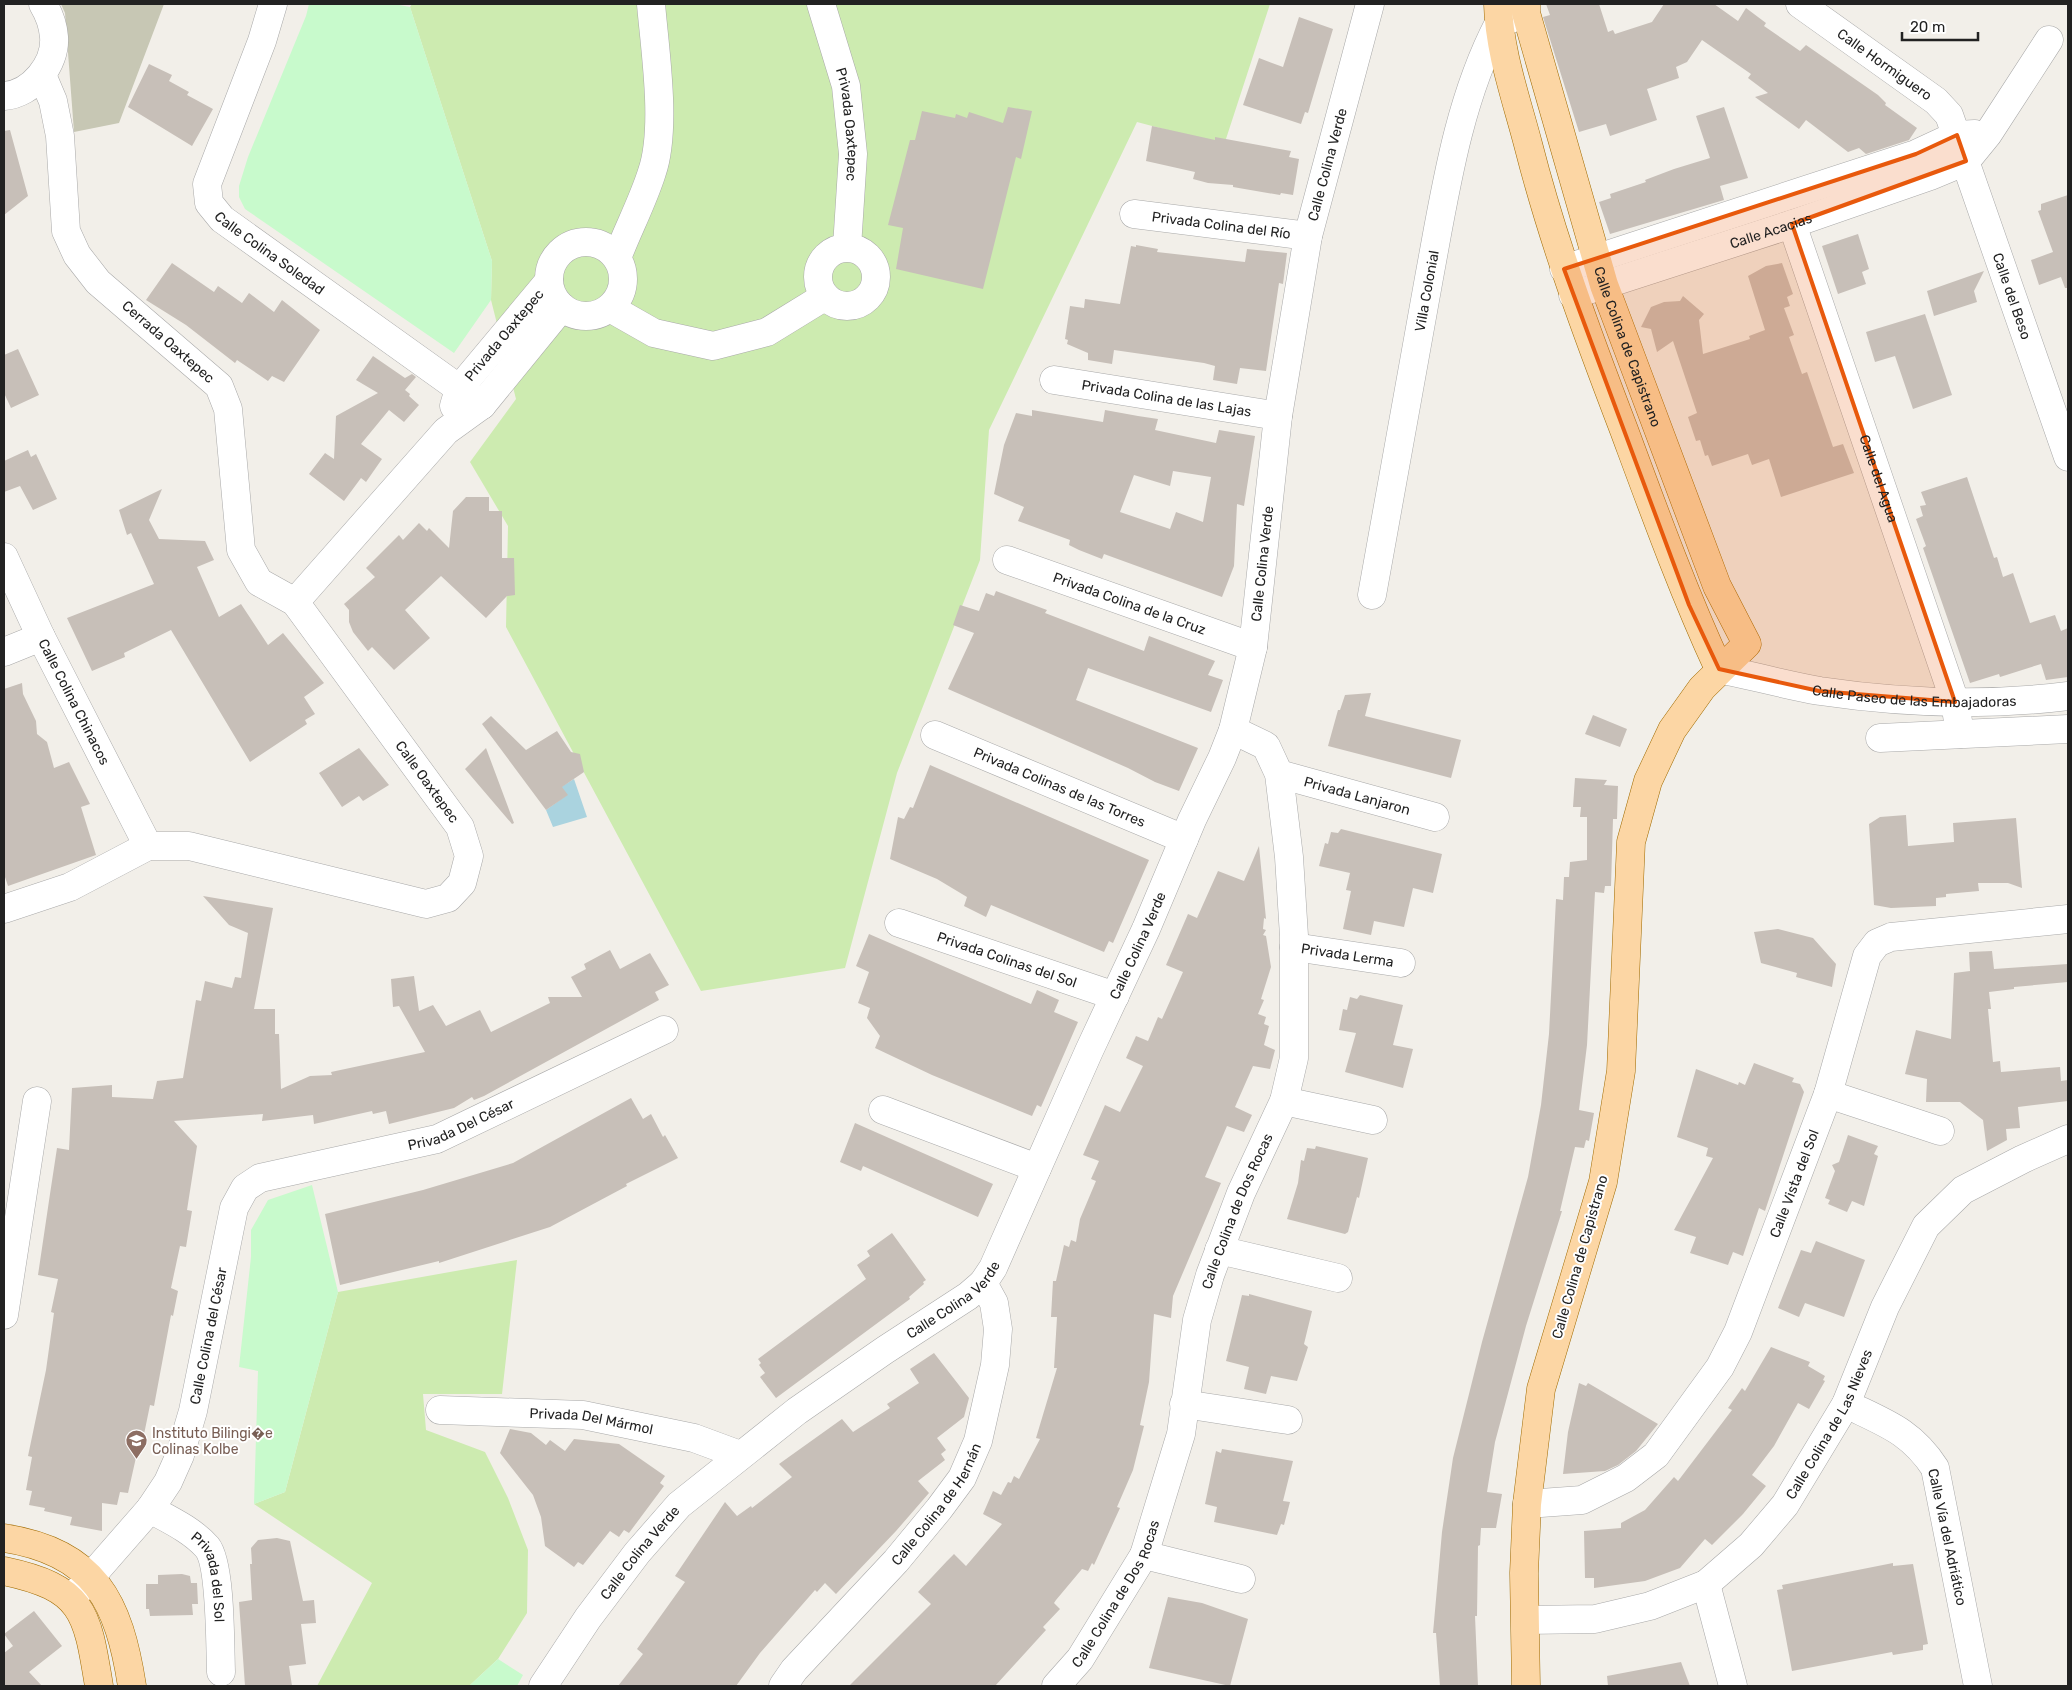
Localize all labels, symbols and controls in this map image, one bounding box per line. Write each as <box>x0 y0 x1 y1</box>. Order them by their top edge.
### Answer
scale bar <box>1902 10 1978 42</box>
text: 20 m <box>1910 18 1945 36</box>
street label: Calle Hormiguero <box>1834 25 1935 104</box>
street label: Privada Oaxtepec <box>832 65 862 182</box>
street label: Calle Colina Verde <box>1304 106 1350 223</box>
street label: Calle Colina Soledad <box>211 208 328 298</box>
street label: Privada Colina del Río <box>1151 208 1292 242</box>
street label: Calle Acacias <box>1728 209 1814 252</box>
street label: Villa Colonial <box>1411 249 1442 333</box>
street label: Calle del Beso <box>1989 251 2035 342</box>
street label: Calle Colina de Capistrano <box>1591 265 1665 429</box>
street label: Privada Oaxtepec <box>461 285 547 384</box>
street label: Cerrada Oaxtepec <box>118 297 218 387</box>
street label: Privada Colina de las Lajas <box>1080 376 1253 420</box>
street label: Calle del Agua <box>1856 432 1902 525</box>
street label: Calle Colina Verde <box>1247 505 1277 622</box>
street label: Privada Colina de la Cruz <box>1051 569 1208 638</box>
street label: Calle Colina Chinacos <box>35 636 114 768</box>
street label: Calle Paseo de las Embajadoras <box>1811 681 2017 711</box>
street label: Calle Oaxtepec <box>392 738 463 826</box>
street label: Privada Colinas de las Torres <box>971 744 1148 830</box>
street label: Privada Lanjaron <box>1302 773 1412 818</box>
street label: Calle Colina Verde <box>1106 889 1169 1002</box>
street label: Privada Colinas del Sol <box>935 928 1079 991</box>
street label: Privada Lerma <box>1300 940 1395 970</box>
street label: Privada Del César <box>406 1094 517 1154</box>
street label: Calle Vista del Sol <box>1766 1127 1822 1240</box>
street label: Calle Colina de Dos Rocas <box>1198 1131 1276 1291</box>
street label: Calle Colina de Capistrano <box>1548 1173 1612 1341</box>
street label: Calle Colina Verde <box>903 1258 1003 1342</box>
street label: Calle Colina del César <box>186 1265 230 1406</box>
street label: Calle Colina de Las Nieves <box>1782 1347 1876 1502</box>
street label: Privada Del Mármol <box>529 1405 655 1438</box>
place label: Instituto Bilingi�e Colinas Kolbe <box>152 1425 273 1458</box>
school or university icon: Instituto Bilingi�e Colinas Kolbe <box>124 1429 148 1460</box>
street label: Calle Colina de Hernán <box>888 1440 985 1569</box>
street label: Calle Vía del Adriático <box>1924 1467 1970 1607</box>
street label: Calle Colina Verde <box>596 1502 683 1603</box>
street label: Calle Colina de Dos Rocas <box>1068 1518 1163 1671</box>
street label: Privada del Sol <box>188 1528 228 1623</box>

